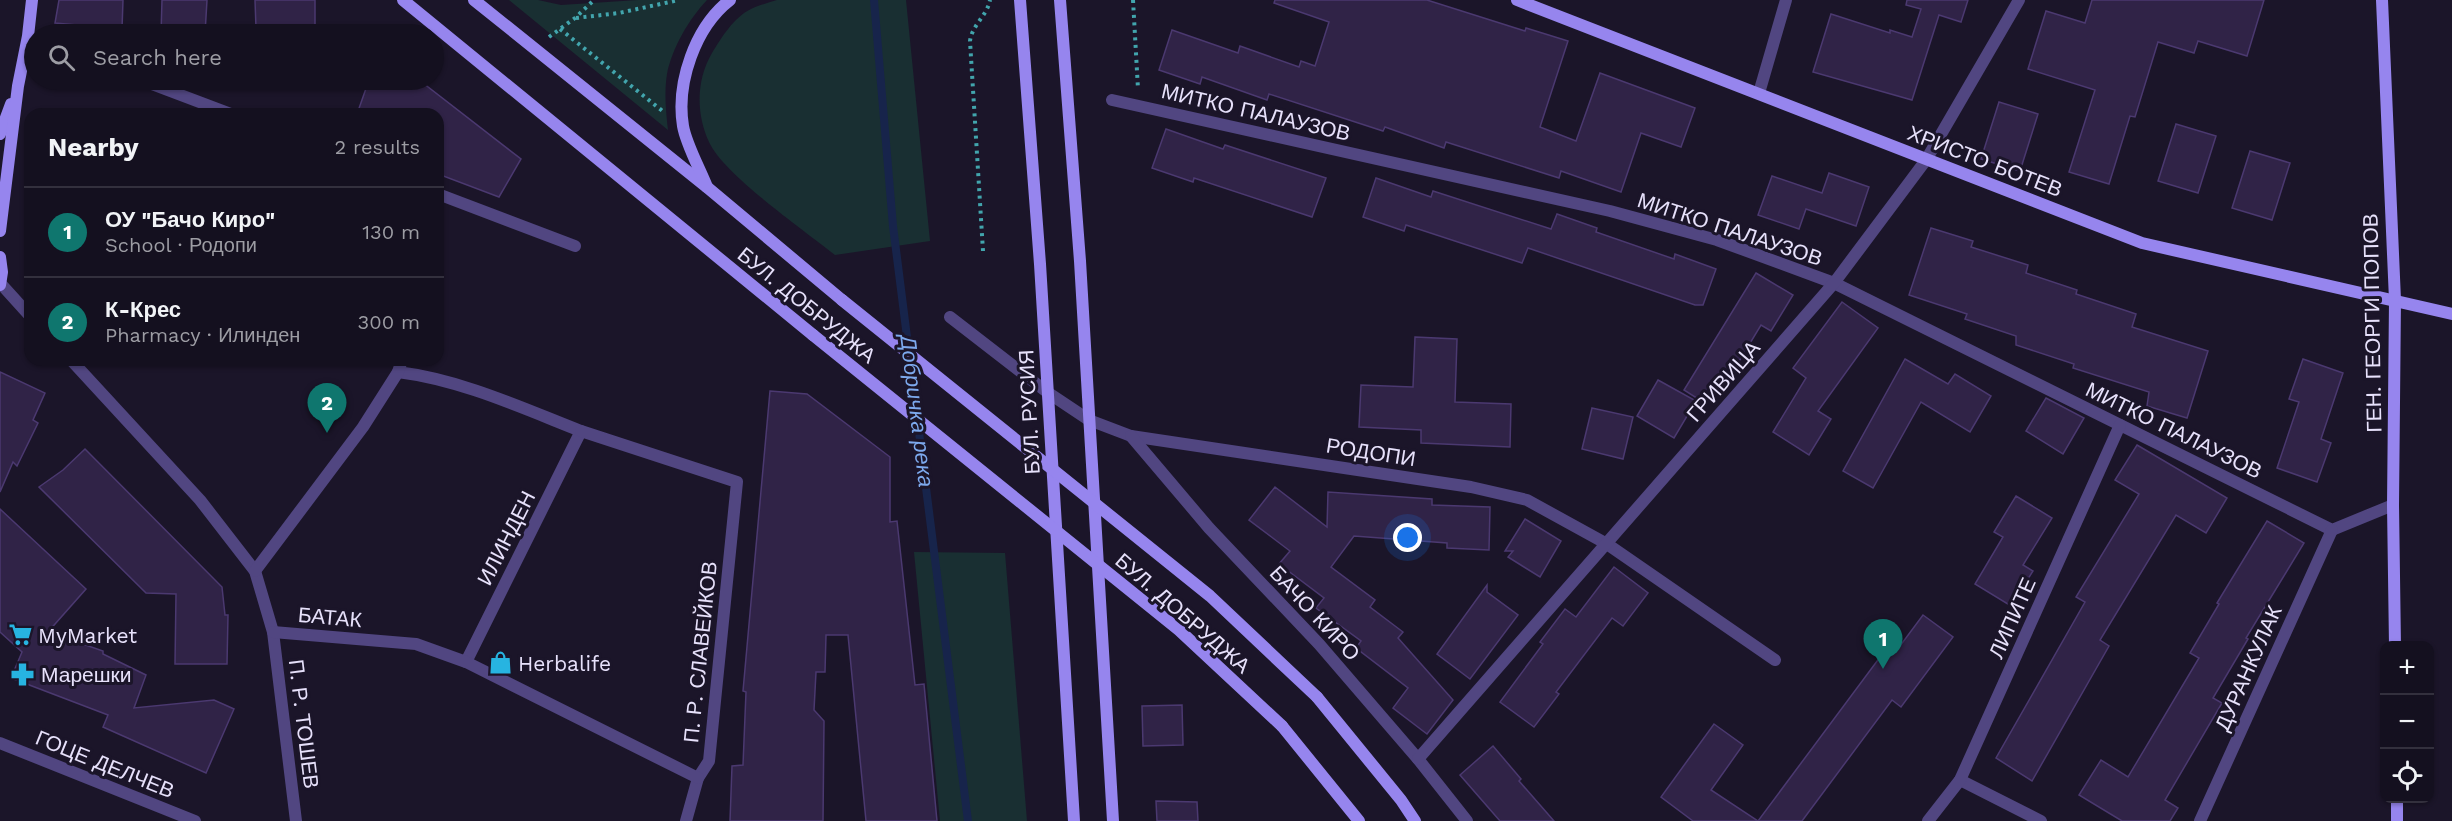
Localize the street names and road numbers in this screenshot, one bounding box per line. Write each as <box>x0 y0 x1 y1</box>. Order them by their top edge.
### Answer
street label: МИТКО ПАЛАУЗОВ <box>1159 78 1353 146</box>
street label: ХРИСТО БОТЕВ <box>1904 120 2066 202</box>
street label: МИТКО ПАЛАУЗОВ <box>1634 187 1826 271</box>
street label: ГЕН. ГЕОРГИ ПОПОВ <box>2358 213 2386 433</box>
street label: БУЛ. ДОБРУДЖА <box>733 242 881 368</box>
street label: ГРИВИЦА <box>1681 335 1765 427</box>
street label: БУЛ. РУСИЯ <box>1013 349 1045 475</box>
street label: МИТКО ПАЛАУЗОВ <box>2082 376 2266 484</box>
street label: РОДОПИ <box>1325 433 1417 471</box>
street label: ИЛИНДЕН <box>472 487 540 589</box>
street label: БУЛ. ДОБРУДЖА <box>1111 548 1255 678</box>
street label: П. Р. СЛАВЕЙКОВ <box>678 560 722 744</box>
street label: БАЧО КИРО <box>1265 560 1365 666</box>
street label: ЛИПИТЕ <box>1983 574 2041 662</box>
street label: ДУРАНКУЛАК <box>2209 601 2287 735</box>
street label: БАТАК <box>297 602 364 632</box>
street label: П. Р. ТОШЕВ <box>284 658 324 790</box>
street label: ГОЦЕ ДЕЛЧЕВ <box>32 725 178 803</box>

